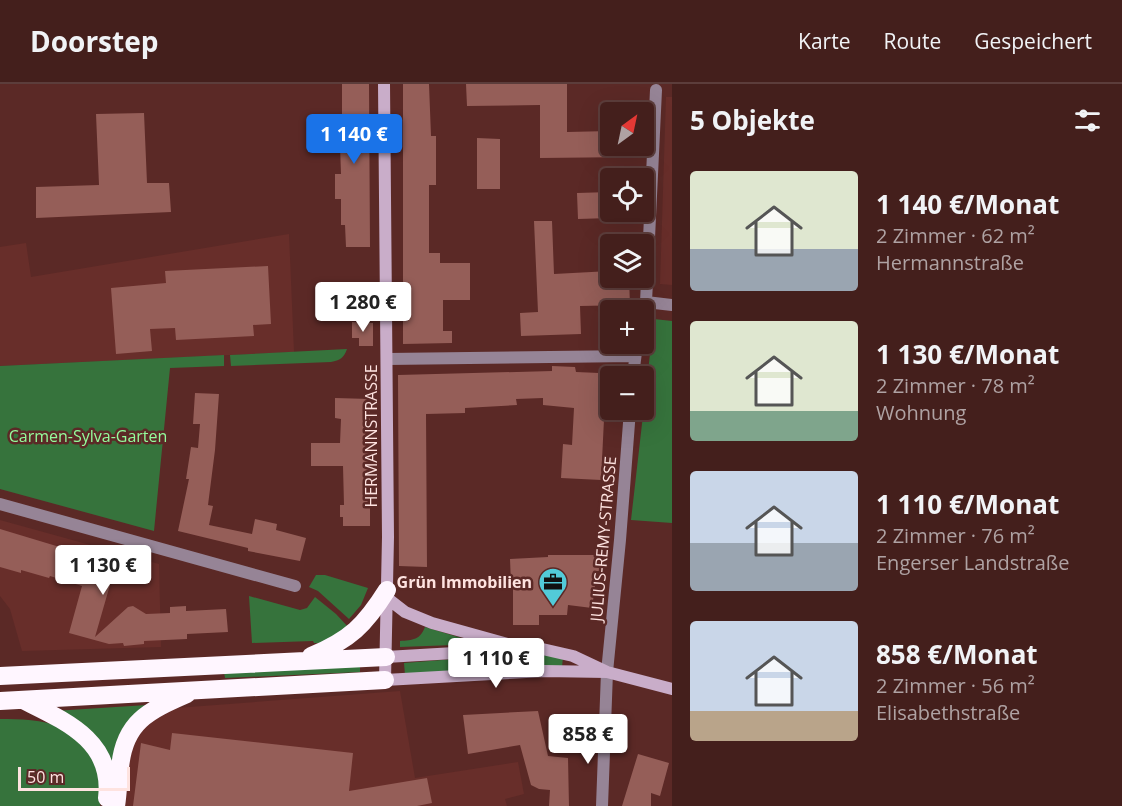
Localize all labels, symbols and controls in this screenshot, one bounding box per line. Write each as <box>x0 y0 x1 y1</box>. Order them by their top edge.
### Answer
text: Doorstep <box>30 22 158 60</box>
text: Karte <box>798 27 850 55</box>
text: Route <box>883 27 941 55</box>
text: Gespeichert <box>974 27 1092 55</box>
north arrow <box>600 102 654 156</box>
map controls <box>600 102 654 420</box>
text: 5 Objekte <box>690 102 815 138</box>
icon: filters <box>1071 104 1104 137</box>
pin: 1 140 € <box>299 114 409 165</box>
text: 1 140 € <box>320 120 388 147</box>
button: locate <box>600 168 654 222</box>
text: 1 140 €/Monat <box>876 186 1059 222</box>
icon: home <box>738 195 810 267</box>
text: 2 Zimmer · 62 m² <box>876 222 1035 249</box>
button: layers <box>600 234 654 288</box>
text: Hermannstraße <box>876 249 1024 276</box>
pin: 1 280 € <box>308 282 418 333</box>
text: 1 280 € <box>329 288 397 315</box>
button: + <box>600 300 654 354</box>
text: 1 130 €/Monat <box>876 336 1059 372</box>
icon: home <box>738 345 810 417</box>
street label: HERMANNSTRASSE <box>360 364 382 508</box>
button: − <box>600 366 654 420</box>
text: 2 Zimmer · 78 m² <box>876 372 1035 399</box>
text: Wohnung <box>876 399 966 426</box>
park label: Carmen-Sylva-Garten <box>9 425 167 447</box>
street label: JULIUS-REMY-STRASSE <box>585 456 621 624</box>
text: 1 110 €/Monat <box>876 486 1059 522</box>
icon: home <box>738 495 810 567</box>
text: 2 Zimmer · 76 m² <box>876 522 1035 549</box>
pin: 1 130 € <box>48 545 158 596</box>
text: Engerser Landstraße <box>876 549 1069 576</box>
text: 1 130 € <box>69 551 137 578</box>
office icon: Grün Immobilien <box>537 566 569 608</box>
place label: Grün Immobilien <box>397 571 532 593</box>
text: 858 €/Monat <box>876 636 1038 672</box>
pin: 1 110 € <box>441 638 551 689</box>
text: 1 110 € <box>462 644 530 671</box>
icon: home <box>738 645 810 717</box>
text: 2 Zimmer · 56 m² <box>876 672 1035 699</box>
text: Elisabethstraße <box>876 699 1020 726</box>
pin: 858 € <box>546 714 630 765</box>
text: 858 € <box>563 720 613 747</box>
scale bar <box>18 764 130 792</box>
text: 50 m <box>27 766 64 788</box>

